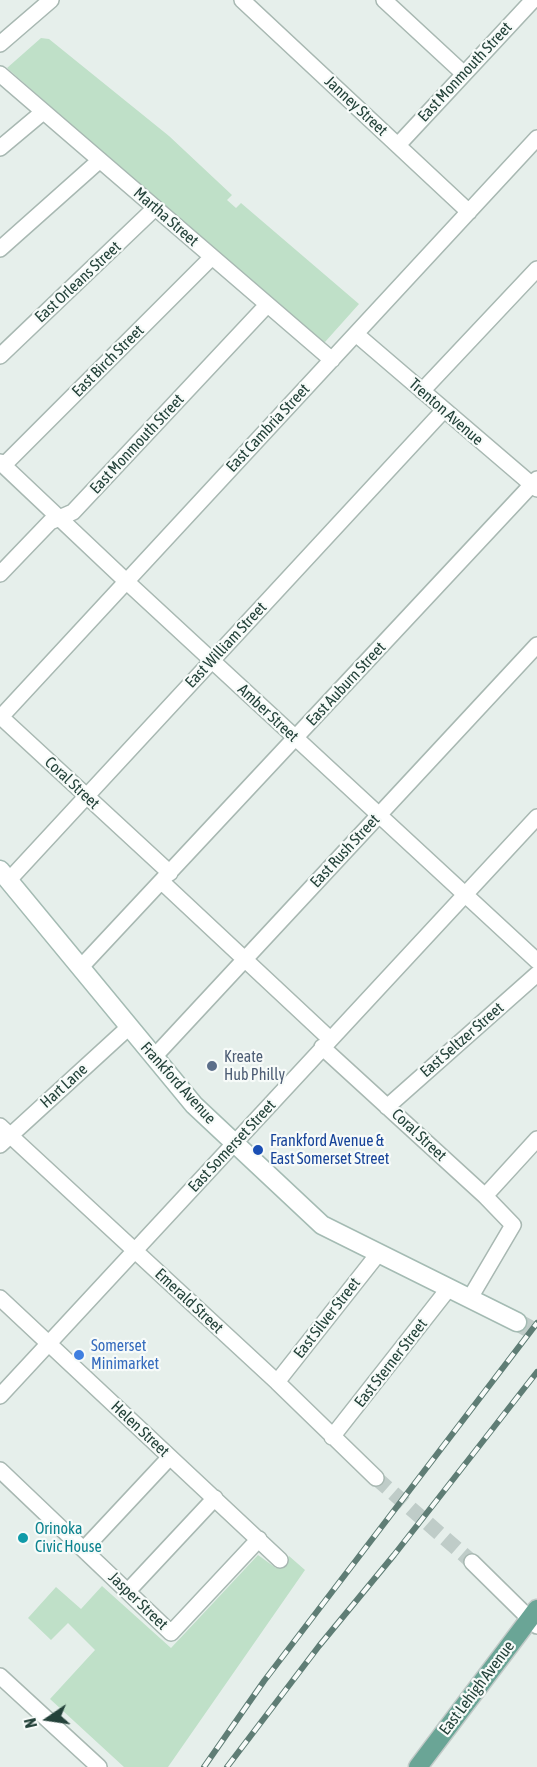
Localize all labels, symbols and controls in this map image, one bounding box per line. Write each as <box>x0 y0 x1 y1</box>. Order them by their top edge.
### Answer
street label: East Monmouth Street <box>414 18 516 126</box>
street label: Janney Street <box>321 72 391 140</box>
street label: Martha Street <box>130 184 202 250</box>
street label: East Orleans Street <box>31 237 125 327</box>
street label: East Birch Street <box>68 321 148 401</box>
street label: Trenton Avenue <box>405 375 487 449</box>
street label: East Cambria Street <box>222 380 314 476</box>
street label: East Monmouth Street <box>86 390 188 498</box>
street label: East William Street <box>181 598 271 692</box>
street label: East Auburn Street <box>302 638 390 730</box>
street label: Amber Street <box>234 680 302 746</box>
street label: Coral Street <box>41 753 103 813</box>
street label: East Rush Street <box>306 810 384 892</box>
street label: East Seltzer Street <box>416 999 508 1081</box>
street label: Frankford Avenue <box>136 1038 220 1128</box>
place label: Kreate Hub Philly <box>224 1047 285 1085</box>
marker: Kreate Hub Philly <box>205 1059 219 1073</box>
street label: Hart Lane <box>36 1060 92 1112</box>
street label: East Somerset Street <box>184 1096 280 1196</box>
street label: Coral Street <box>388 1105 450 1165</box>
place label: Frankford Avenue & East Somerset Street <box>270 1131 389 1169</box>
marker: Frankford Avenue & East Somerset Street <box>251 1143 265 1157</box>
street label: Emerald Street <box>151 1265 227 1337</box>
street label: East Silver Street <box>290 1274 364 1362</box>
street label: East Sterner Street <box>351 1315 431 1411</box>
place label: Somerset Minimarket <box>91 1336 159 1374</box>
marker: Somerset Minimarket <box>72 1348 86 1362</box>
street label: Helen Street <box>107 1397 173 1461</box>
place label: Orinoka Civic House <box>35 1519 102 1557</box>
marker: Orinoka Civic House <box>16 1531 30 1545</box>
street label: Jasper Street <box>104 1568 172 1634</box>
street label: East Lehigh Avenue <box>435 1637 519 1739</box>
north arrow <box>18 1689 78 1749</box>
text: N <box>21 1716 40 1730</box>

